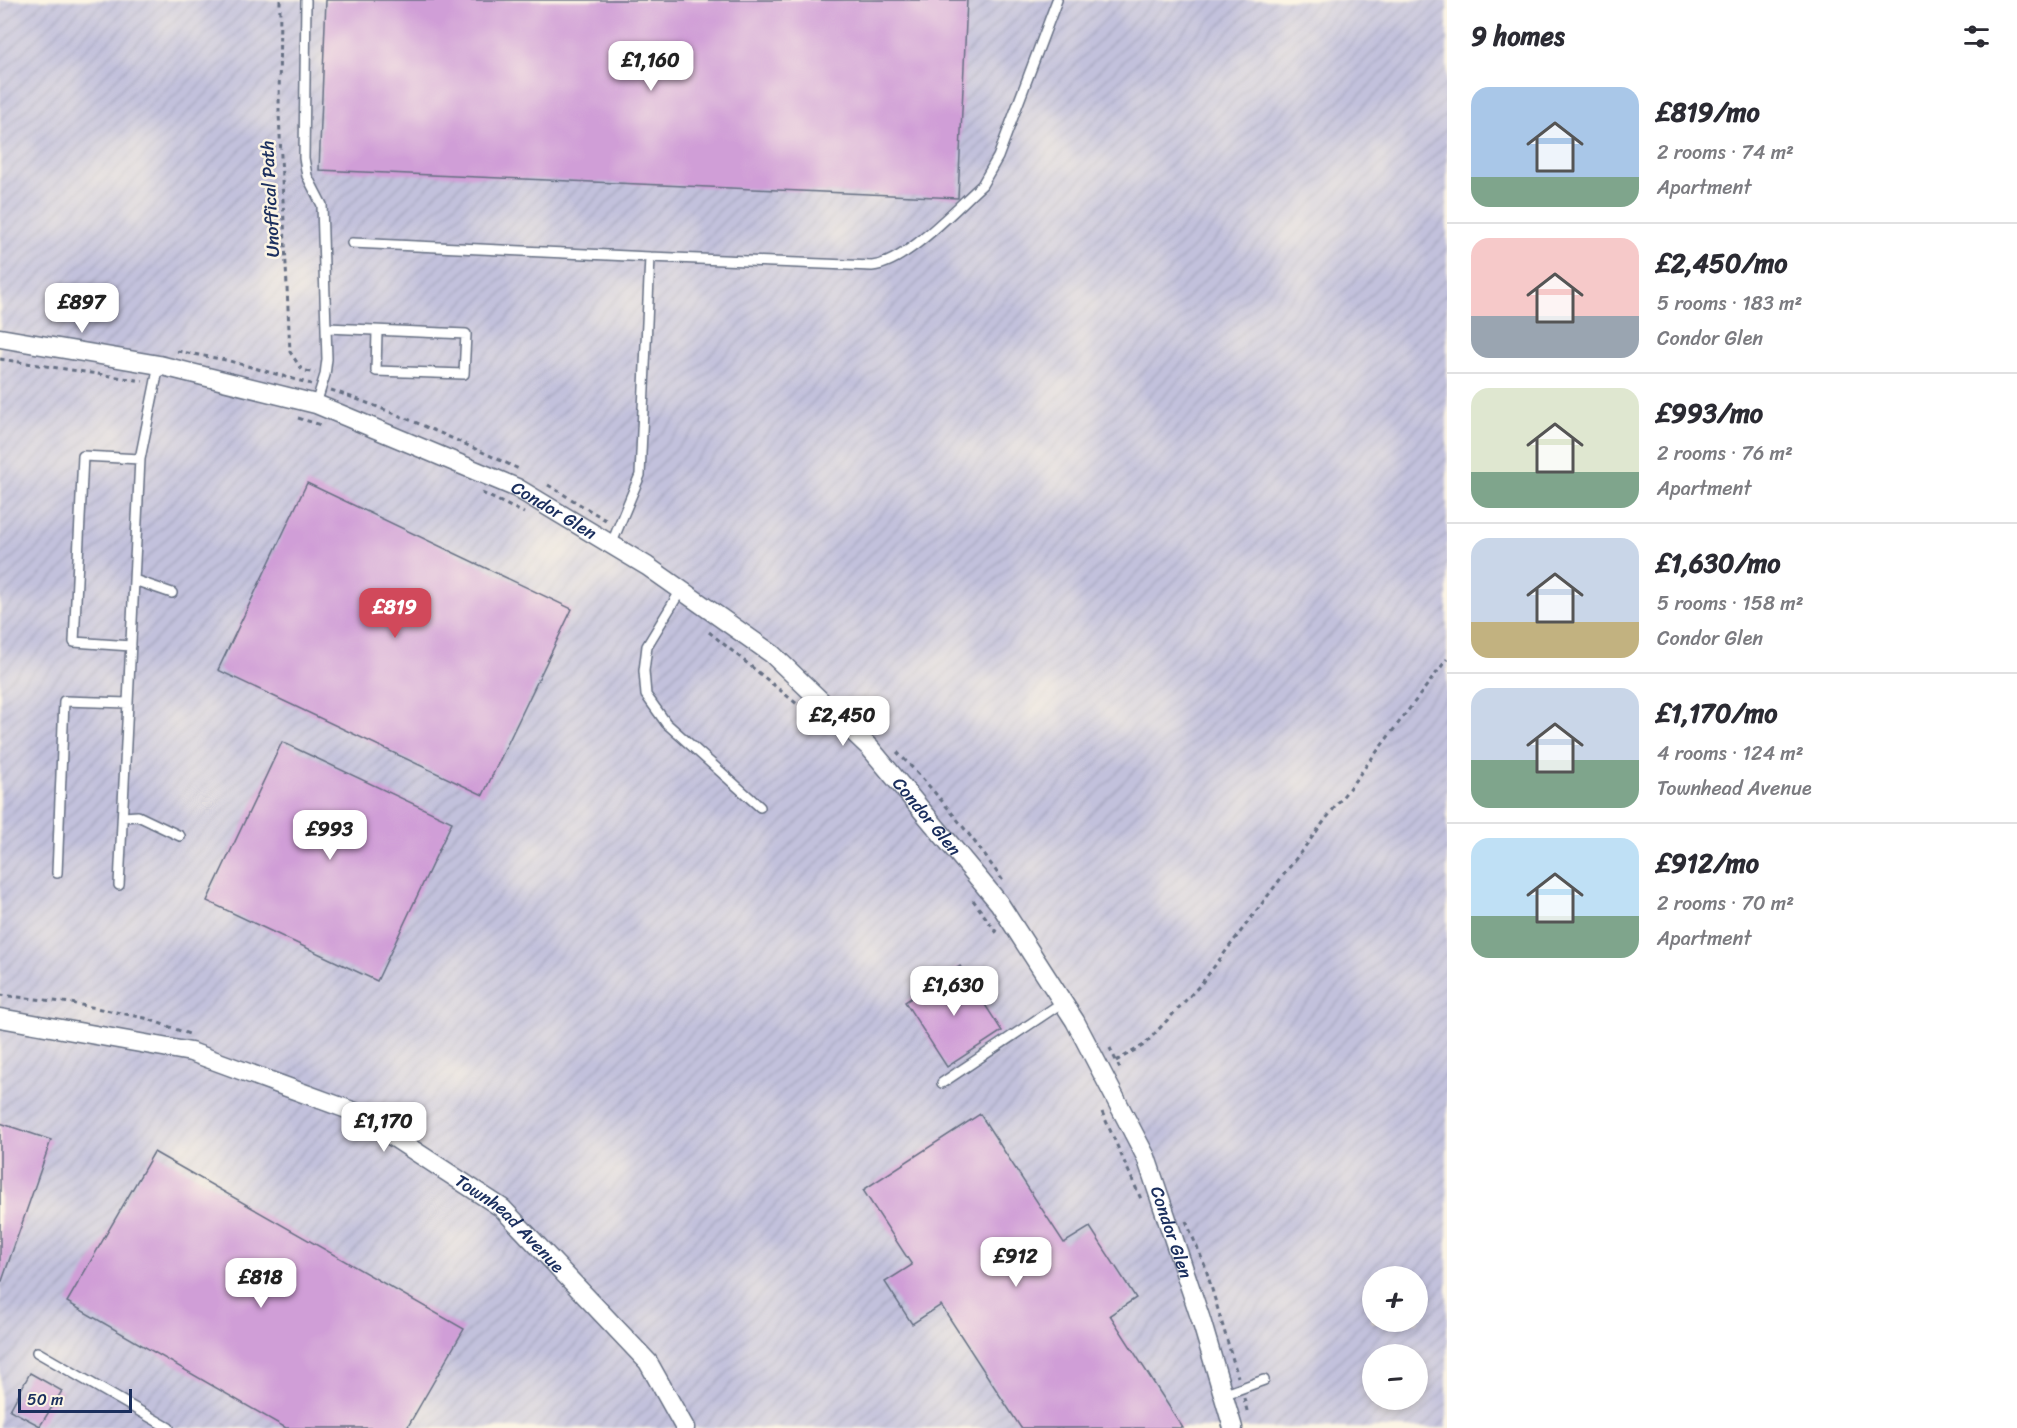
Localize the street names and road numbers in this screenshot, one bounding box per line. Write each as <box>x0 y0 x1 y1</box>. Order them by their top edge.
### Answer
street label: Unoffical Path <box>251 140 289 258</box>
street label: Condor Glen <box>505 472 603 549</box>
street label: Condor Glen <box>884 769 970 863</box>
street label: Townhead Avenue <box>448 1165 573 1281</box>
street label: Condor Glen <box>1141 1182 1202 1283</box>

